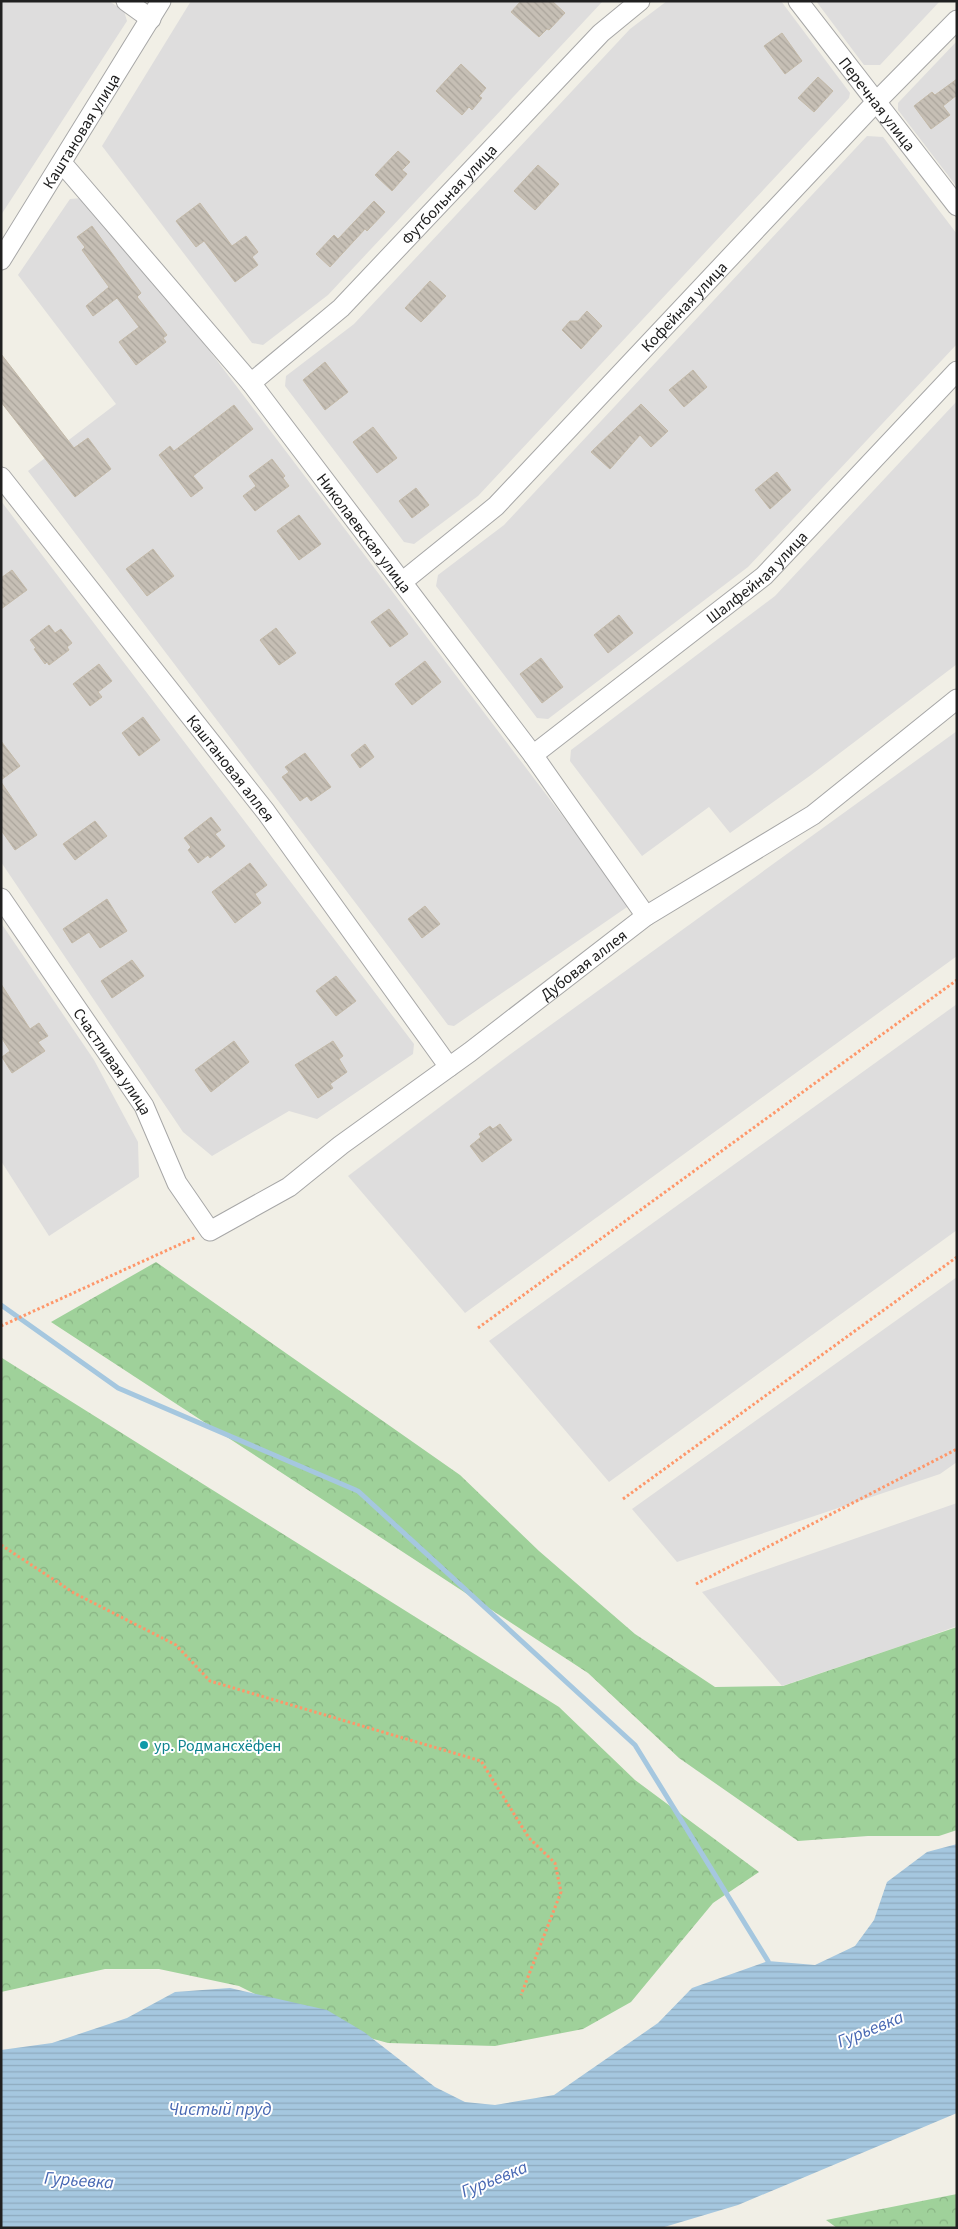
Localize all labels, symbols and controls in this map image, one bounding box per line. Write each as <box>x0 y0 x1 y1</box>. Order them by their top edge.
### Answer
street label: Перечная улица <box>833 53 920 156</box>
street label: Каштановая улица <box>38 69 126 193</box>
street label: Футбольная улица <box>397 140 502 250</box>
street label: Кофейная улица <box>636 257 733 357</box>
street label: Николаевская улица <box>311 469 416 598</box>
street label: Шалфейная улица <box>702 526 813 629</box>
street label: Каштановая аллея <box>181 710 280 827</box>
street label: Дубовая аллея <box>536 925 632 1006</box>
street label: Счастливая улица <box>68 1004 157 1119</box>
place label: ур. Родмансхёфен <box>154 1735 281 1757</box>
marker: ур. Родмансхёфен <box>138 1739 150 1751</box>
water label: Гурьевка <box>833 2005 908 2054</box>
water label: Чистый пруд <box>169 2097 272 2122</box>
water label: Гурьевка <box>457 2155 532 2204</box>
water label: Гурьевка <box>43 2166 115 2195</box>

